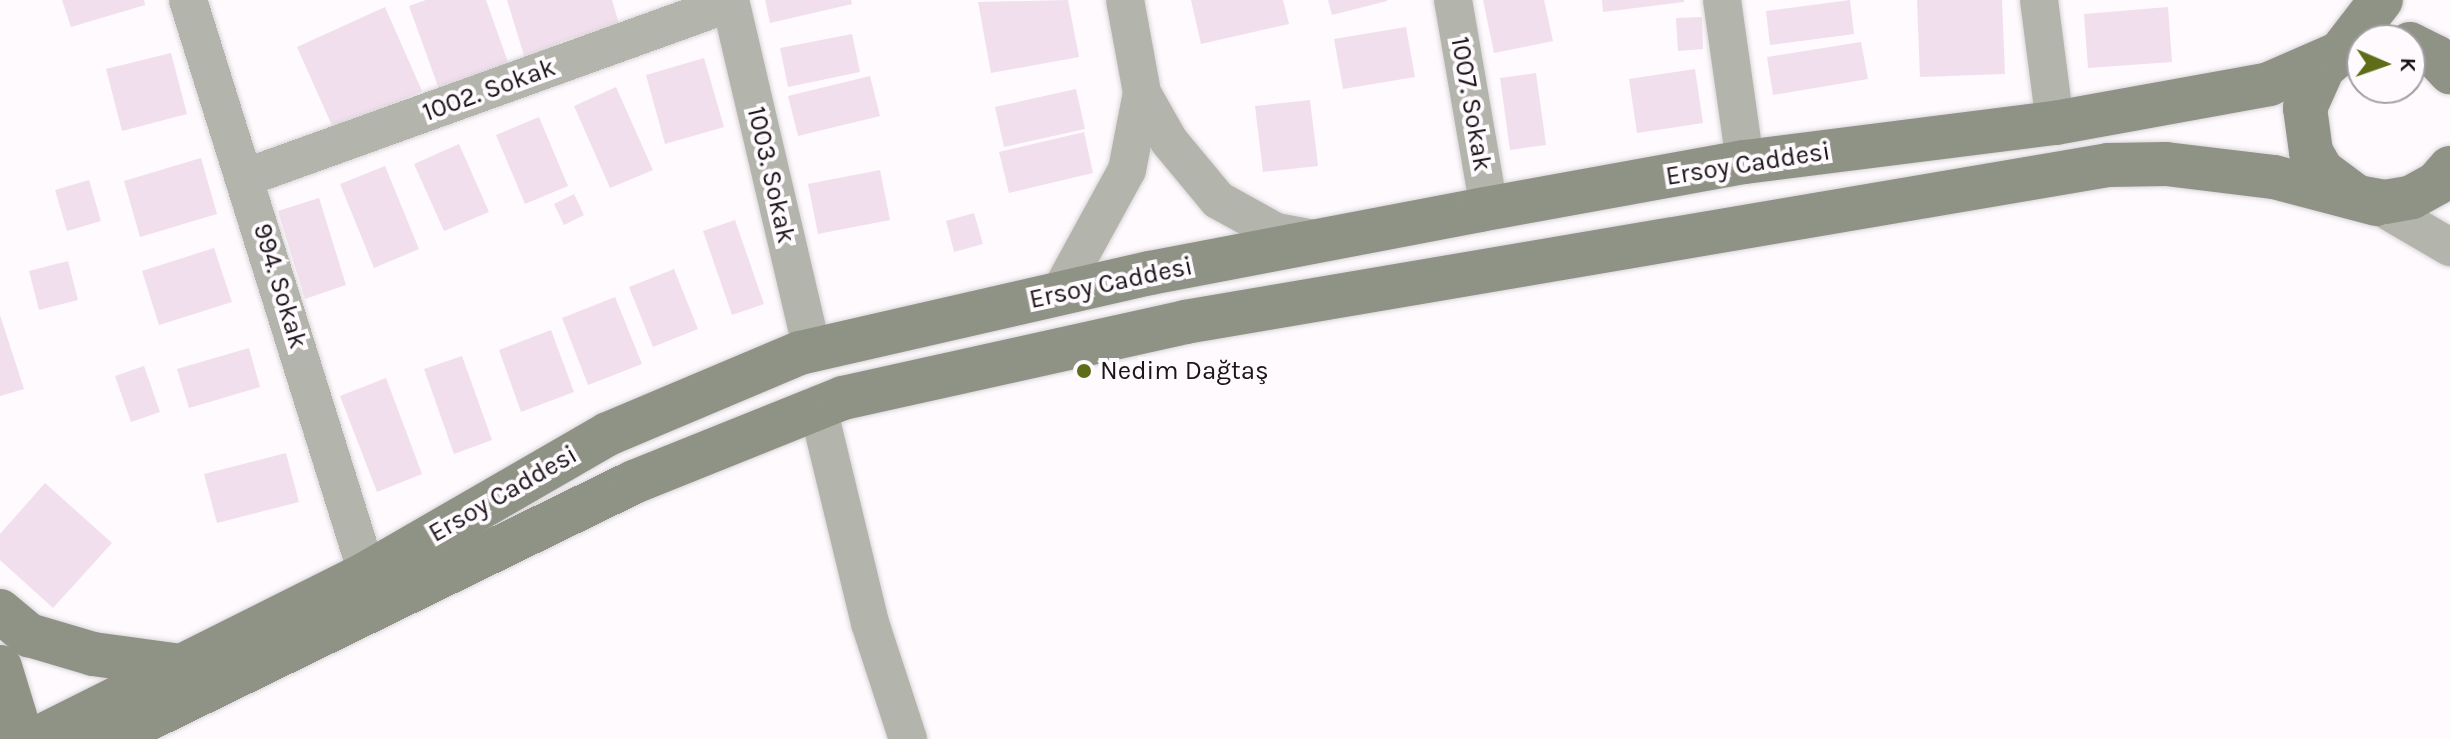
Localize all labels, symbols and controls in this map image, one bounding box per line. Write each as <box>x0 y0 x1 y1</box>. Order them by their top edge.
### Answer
north arrow <box>2346 24 2426 104</box>
street label: 1007. Sokak <box>1444 34 1498 174</box>
street label: 1002. Sokak <box>418 52 560 128</box>
text: K <box>2395 57 2421 72</box>
street label: 1003. Sokak <box>740 104 802 246</box>
street label: Ersoy Caddesi <box>1664 136 1832 192</box>
street label: 994. Sokak <box>246 220 314 352</box>
street label: Ersoy Caddesi <box>1027 250 1195 316</box>
place label: Nedim Dağtaş <box>1100 355 1269 387</box>
marker: Nedim Dağtaş <box>1075 362 1093 380</box>
street label: Ersoy Caddesi <box>423 439 583 549</box>

